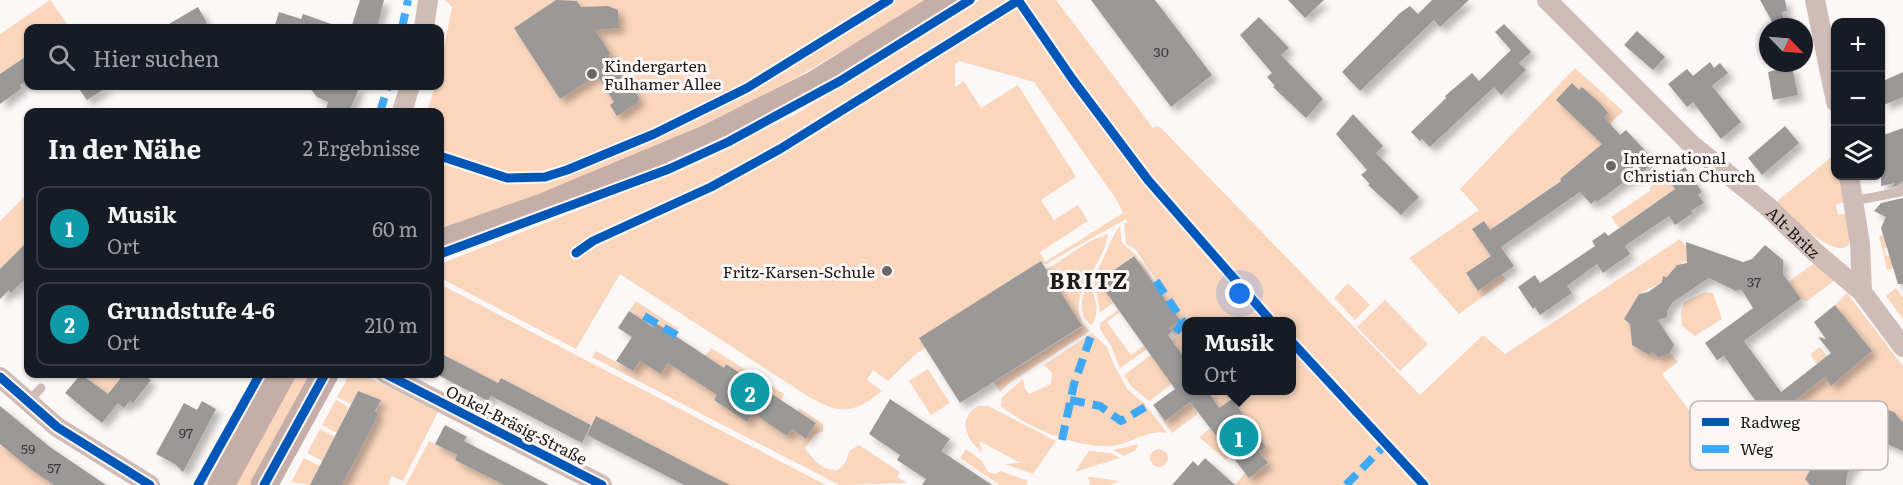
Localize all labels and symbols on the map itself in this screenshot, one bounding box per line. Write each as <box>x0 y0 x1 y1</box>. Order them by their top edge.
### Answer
north arrow <box>1759 18 1813 72</box>
house number: 30 <box>1153 41 1169 61</box>
place label: Kindergarten Fulhamer Allee <box>604 53 721 95</box>
marker: Kindergarten Fulhamer Allee <box>585 67 599 81</box>
place label: International Christian Church <box>1623 145 1756 187</box>
marker: International Christian Church <box>1604 159 1618 173</box>
street label: Alt-Britz <box>1762 200 1826 264</box>
place label: Fritz-Karsen-Schule <box>723 259 875 283</box>
district label: BRITZ <box>1049 263 1129 296</box>
marker: Fritz-Karsen-Schule <box>880 264 894 278</box>
house number: 37 <box>1747 271 1761 291</box>
your location <box>1225 279 1254 308</box>
pin: 2 <box>730 370 770 414</box>
street label: Onkel-Bräsig-Straße <box>442 378 592 470</box>
legend <box>1690 401 1888 470</box>
text: Radweg <box>1740 409 1800 433</box>
pin: 1 <box>1220 414 1258 460</box>
house number: 97 <box>179 422 193 442</box>
text: Weg <box>1740 436 1773 460</box>
house number: 59 <box>21 438 35 458</box>
house number: 57 <box>47 457 61 477</box>

